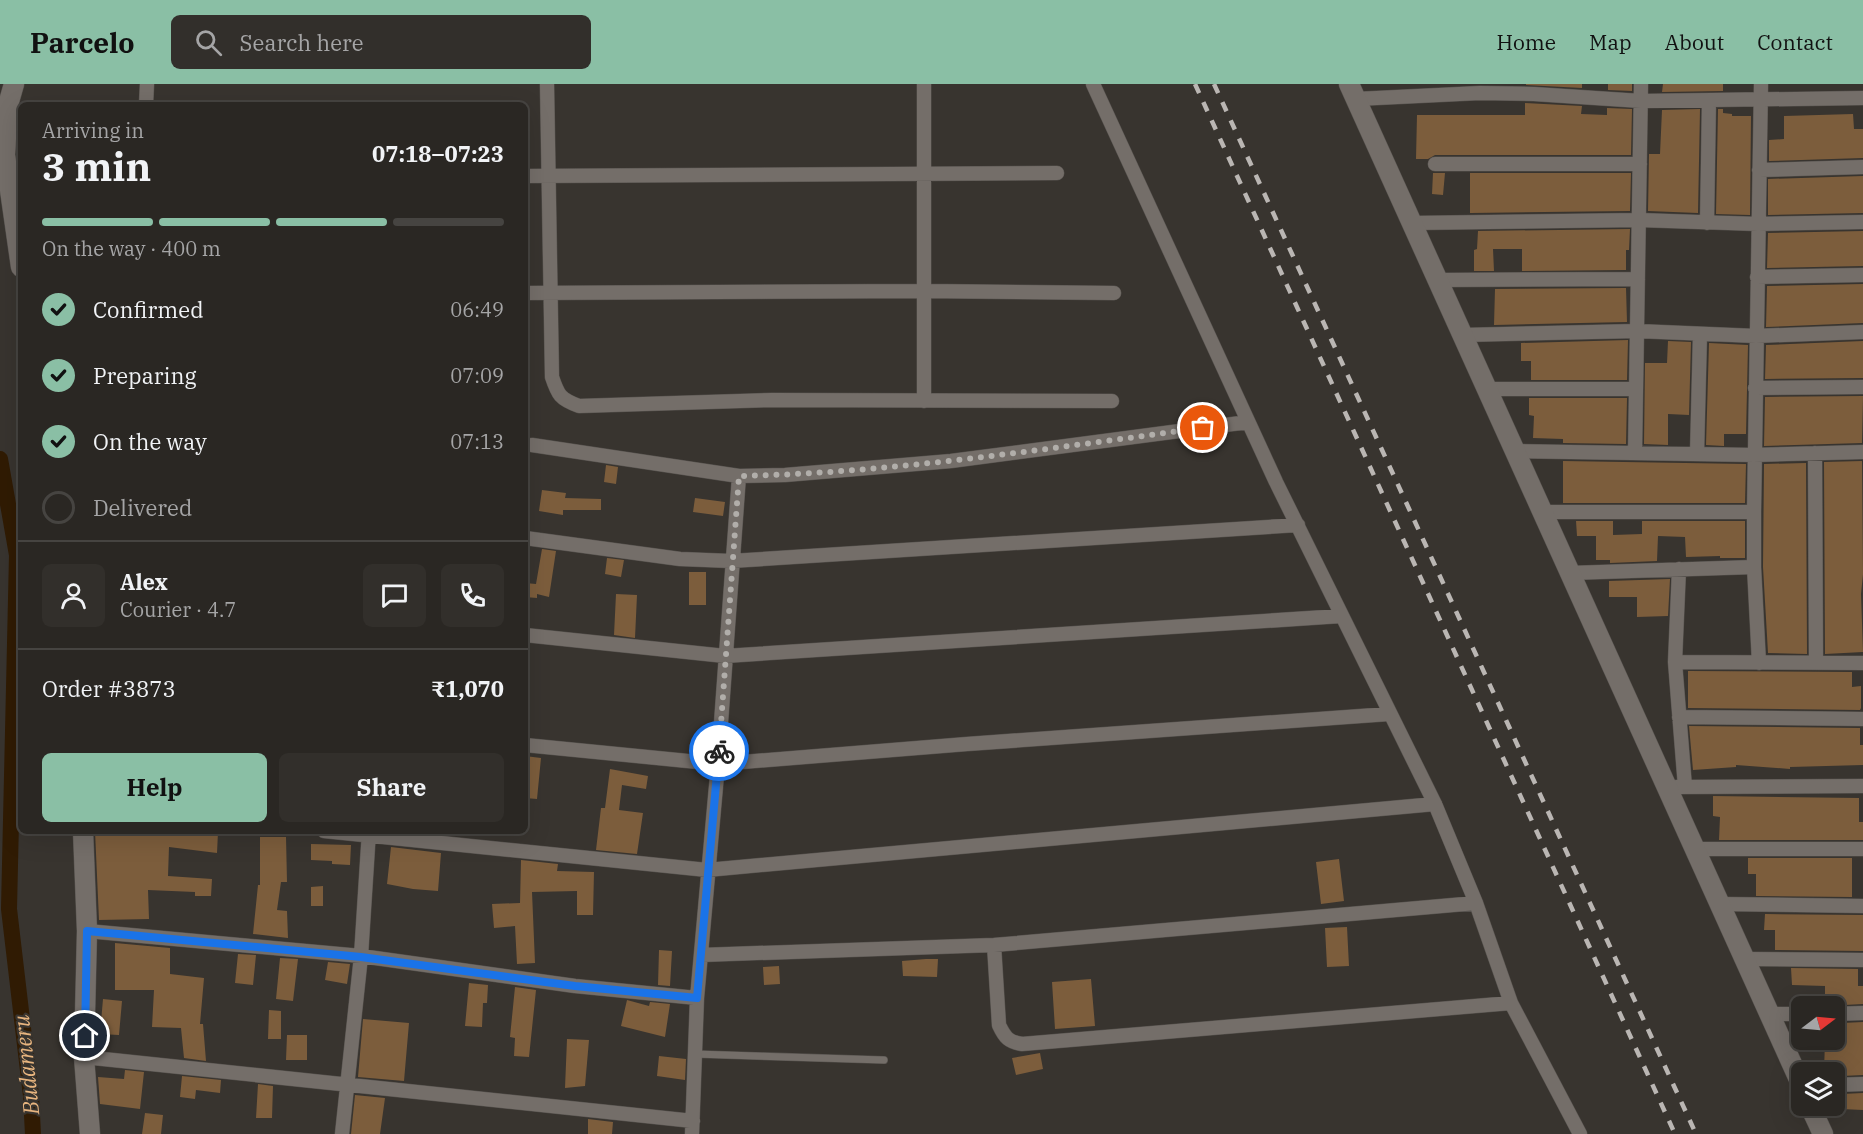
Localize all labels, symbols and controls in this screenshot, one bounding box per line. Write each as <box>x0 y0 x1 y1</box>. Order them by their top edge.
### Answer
search box <box>171 15 591 69</box>
text: Parcelo <box>30 24 135 61</box>
icon: search <box>192 26 225 59</box>
text: Search here <box>240 28 364 57</box>
text: Home <box>1496 28 1556 56</box>
text: Map <box>1589 28 1632 56</box>
text: About <box>1665 28 1724 56</box>
text: Contact <box>1757 28 1833 56</box>
text: Arriving in <box>42 117 144 144</box>
text: 07:18–07:23 <box>372 139 504 168</box>
text: 3 min <box>42 141 151 192</box>
text: On the way · 400 m <box>42 235 221 262</box>
icon: check <box>42 293 75 326</box>
text: Confirmed <box>93 295 204 324</box>
text: 06:49 <box>450 296 504 323</box>
icon: check <box>42 359 75 392</box>
text: Preparing <box>93 361 197 390</box>
text: 07:09 <box>450 362 504 389</box>
pin <box>1177 402 1228 453</box>
icon: bag <box>1186 411 1219 444</box>
icon: check <box>42 425 75 458</box>
text: On the way <box>93 427 207 456</box>
text: 07:13 <box>450 428 504 455</box>
text: Delivered <box>93 493 192 522</box>
button: person <box>42 564 105 627</box>
button: chat <box>363 564 426 627</box>
button: phone <box>441 564 504 627</box>
text: Alex <box>120 567 168 596</box>
text: Courier · 4.7 <box>120 596 236 623</box>
text: Order #3873 <box>42 674 176 703</box>
text: ₹1,070 <box>431 674 504 703</box>
courier <box>689 721 749 781</box>
icon: bike <box>703 735 736 768</box>
button: Help <box>42 753 267 822</box>
button: Share <box>279 753 504 822</box>
north arrow <box>1791 996 1845 1050</box>
map controls <box>1791 996 1845 1116</box>
pin <box>59 1010 110 1061</box>
water label: Budameru <box>6 1013 45 1117</box>
icon: home <box>68 1019 101 1052</box>
button: layers <box>1791 1062 1845 1116</box>

